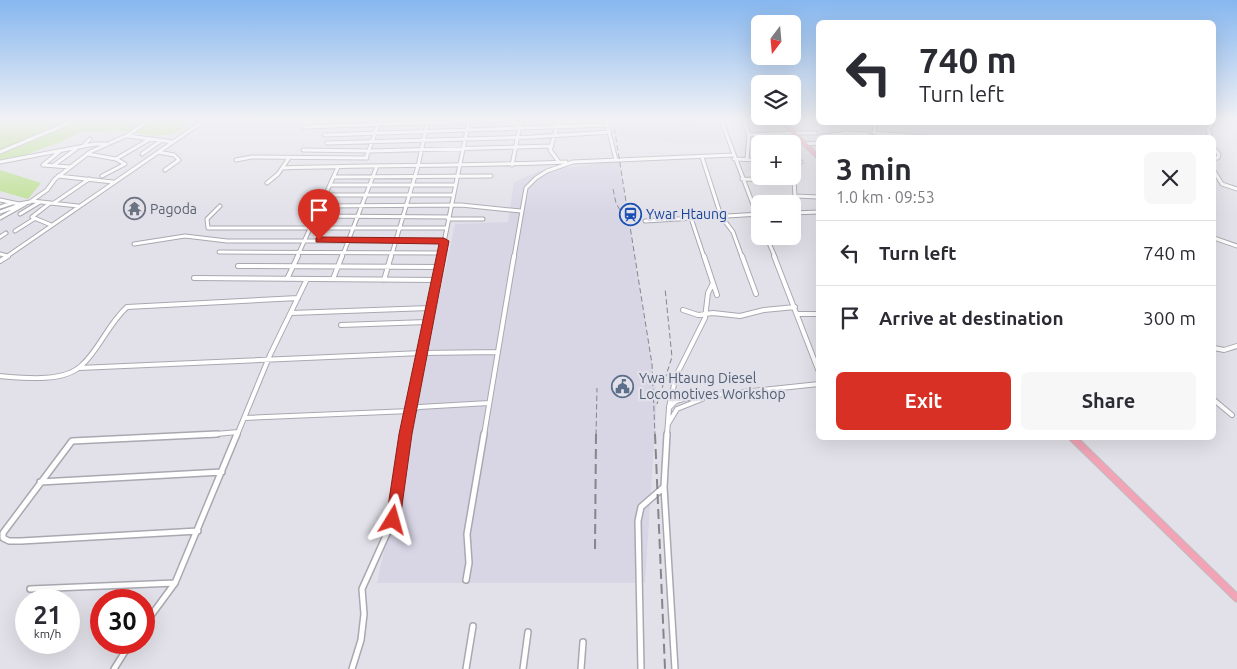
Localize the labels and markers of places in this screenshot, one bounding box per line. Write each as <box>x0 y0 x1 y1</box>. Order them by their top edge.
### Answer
pin <box>298 189 340 240</box>
temple icon: Pagoda <box>122 197 146 221</box>
place label: Pagoda <box>150 201 197 217</box>
station icon: Ywar Htaung <box>618 202 642 226</box>
place label: Ywar Htaung <box>646 206 727 222</box>
place label: Ywa Htaung Diesel Locomotives Workshop <box>639 370 786 402</box>
public building icon: Ywa Htaung Diesel Locomotives Workshop <box>611 374 635 398</box>

